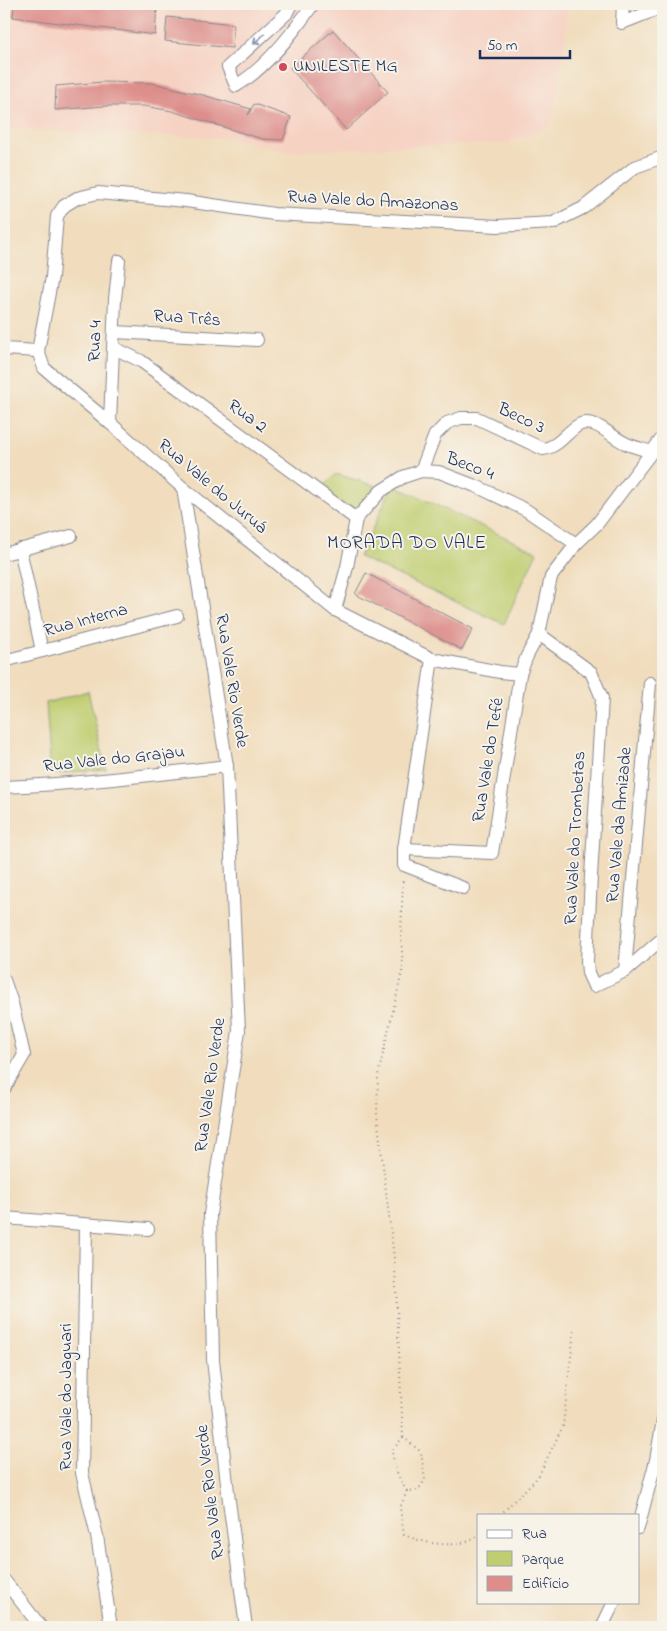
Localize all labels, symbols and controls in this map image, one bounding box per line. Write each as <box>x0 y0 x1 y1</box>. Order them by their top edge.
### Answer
scale bar <box>480 28 570 60</box>
one-way arrow <box>252 33 265 45</box>
text: 50 m <box>487 35 518 57</box>
place label: UNILESTE MG <box>293 54 398 80</box>
marker: UNILESTE MG <box>277 61 289 73</box>
street label: Rua Vale do Amazonas <box>287 185 459 219</box>
street label: Rua Três <box>152 304 222 334</box>
street label: Rua 4 <box>82 319 110 362</box>
street label: Rua 2 <box>222 394 272 440</box>
street label: Beco 3 <box>492 396 549 441</box>
street label: Rua Vale do Juruá <box>152 433 272 541</box>
street label: Beco 4 <box>441 446 498 488</box>
district label: MORADA DO VALE <box>327 530 487 557</box>
street label: Rua Interna <box>41 597 131 645</box>
street label: Rua Vale Rio Verde <box>208 612 255 751</box>
street label: Rua Vale do Tefé <box>466 695 512 824</box>
street label: Rua Vale do Grajau <box>42 740 186 780</box>
street label: Rua Vale da Amizade <box>600 745 640 904</box>
street label: Rua Vale do Trombetas <box>558 750 594 926</box>
street label: Rua Vale Rio Verde <box>189 1015 233 1154</box>
street label: Rua Vale do Jaguari <box>54 1323 81 1471</box>
street label: Rua Vale Rio Verde <box>190 1422 232 1561</box>
legend <box>477 1514 640 1604</box>
text: Rua <box>522 1523 547 1545</box>
text: Parque <box>522 1549 564 1571</box>
text: Edifício <box>522 1573 569 1595</box>

